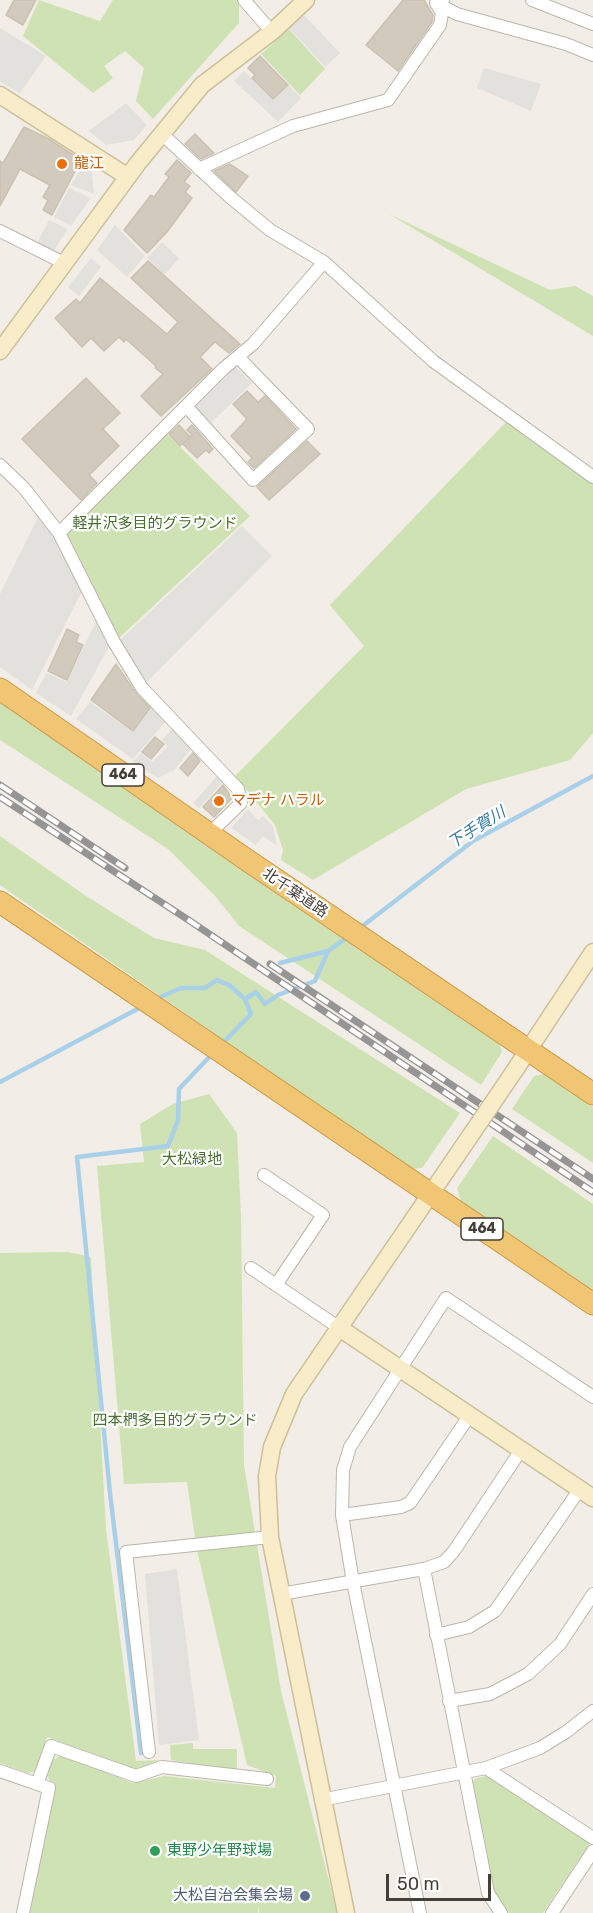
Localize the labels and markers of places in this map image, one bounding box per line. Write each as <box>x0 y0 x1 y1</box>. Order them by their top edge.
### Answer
place label: 龍江 <box>74 155 104 173</box>
marker: 龍江 <box>55 157 69 171</box>
place label: マデナ ハラル <box>231 792 325 810</box>
marker: マデナ ハラル <box>212 794 226 808</box>
place label: 東野少年野球場 <box>167 1842 272 1860</box>
marker: 東野少年野球場 <box>148 1844 162 1858</box>
place label: 大松自治会集会場 <box>173 1887 293 1905</box>
marker: 大松自治会集会場 <box>298 1889 312 1903</box>

